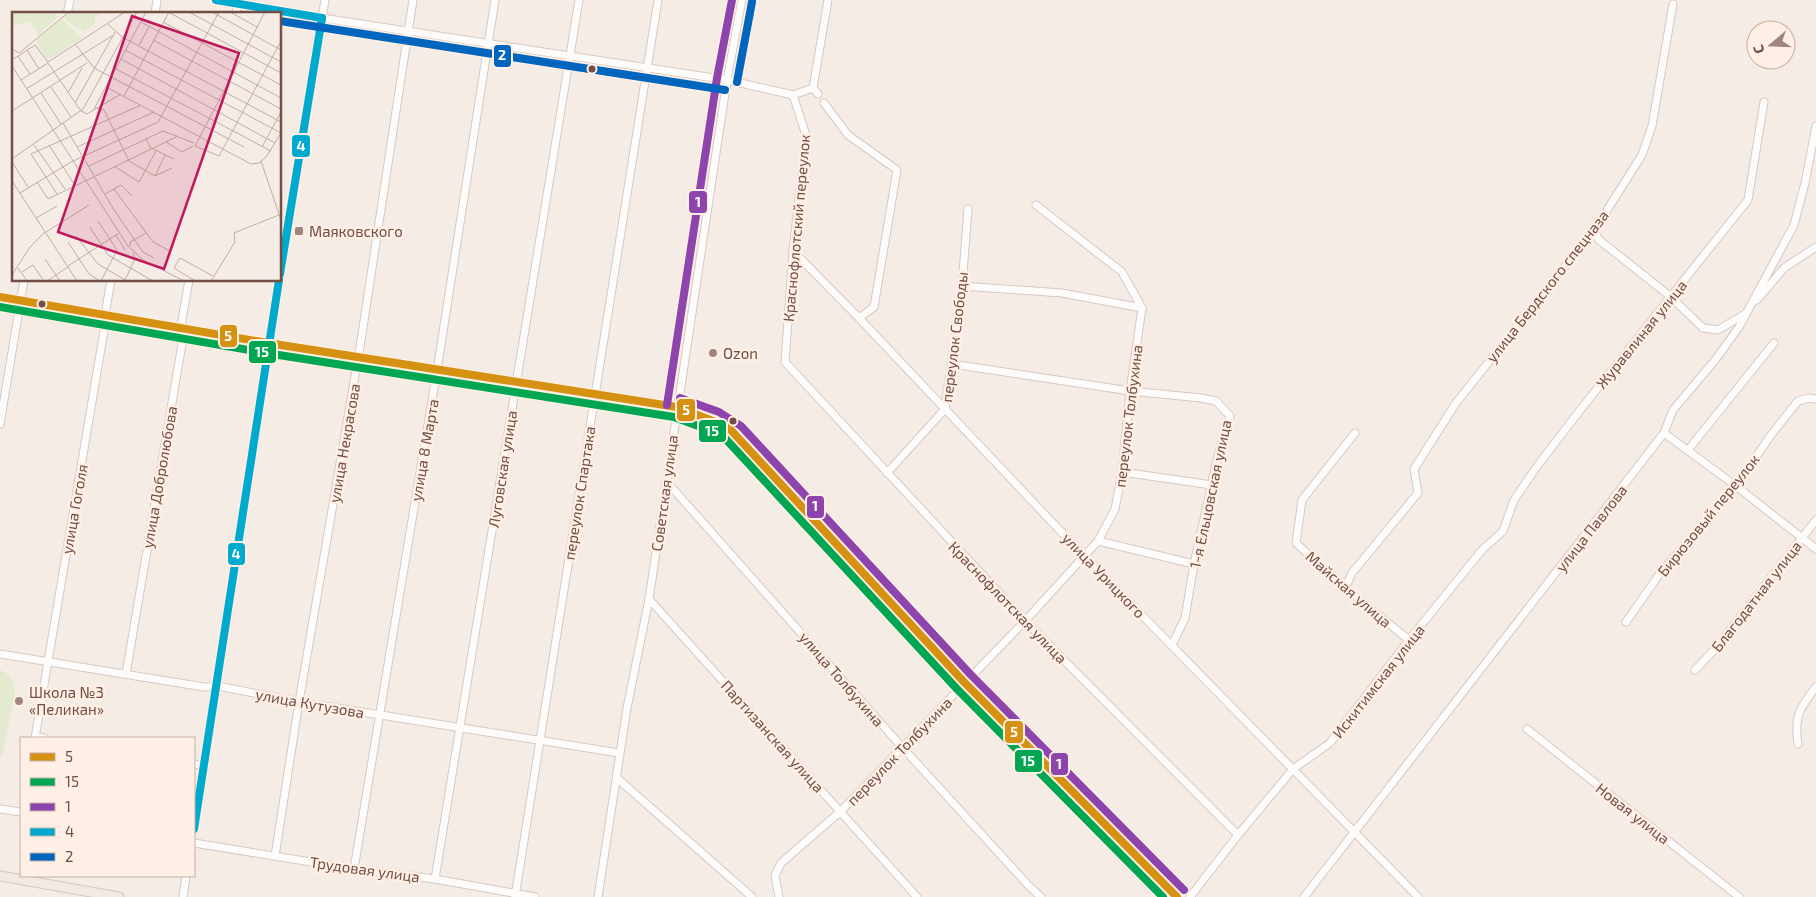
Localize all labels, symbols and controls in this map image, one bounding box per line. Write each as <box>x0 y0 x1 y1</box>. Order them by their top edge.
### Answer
inset map <box>12 12 281 281</box>
north arrow <box>1746 20 1796 70</box>
text: С <box>1749 43 1768 56</box>
line badge: 2 <box>493 44 512 68</box>
text: 2 <box>498 46 506 63</box>
unlabelled marker <box>587 64 597 74</box>
line badge: 4 <box>291 134 311 158</box>
street label: Краснофлотский переулок <box>779 134 814 323</box>
text: 4 <box>297 137 306 154</box>
line badge: 1 <box>688 190 708 214</box>
text: 1 <box>695 193 701 210</box>
street label: улица Бердского спецназа <box>1482 206 1613 366</box>
place label: Маяковского <box>309 222 403 240</box>
marker: Маяковского <box>293 225 305 237</box>
street label: переулок Свободы <box>937 271 972 403</box>
street label: Журавлиная улица <box>1592 276 1691 393</box>
unlabelled marker <box>37 299 47 309</box>
line badge: 5 <box>219 324 238 348</box>
text: 5 <box>224 327 232 344</box>
line badge: 15 <box>248 340 277 364</box>
text: 15 <box>255 343 269 360</box>
place label: Ozon <box>723 344 758 362</box>
street label: переулок Толбухина <box>1110 344 1147 488</box>
marker: Ozon <box>707 347 719 359</box>
street label: улица Некрасова <box>325 382 364 504</box>
street label: улица 8 Марта <box>406 397 443 503</box>
line badge: 5 <box>676 398 696 422</box>
text: 5 <box>682 401 690 418</box>
street label: улица Добролюбова <box>138 404 181 550</box>
street label: Луговская улица <box>484 409 521 529</box>
unlabelled marker <box>728 416 738 426</box>
street label: 1-я Ельцовская улица <box>1185 418 1236 570</box>
line badge: 15 <box>698 419 727 443</box>
text: 15 <box>705 422 719 439</box>
street label: переулок Спартака <box>560 425 599 561</box>
street label: Советская улица <box>647 434 682 553</box>
street label: Бирюзовый переулок <box>1653 450 1764 580</box>
street label: улица Гоголя <box>57 463 92 556</box>
street label: улица Павлова <box>1551 481 1631 576</box>
line badge: 1 <box>806 495 825 519</box>
text: 1 <box>812 497 818 514</box>
street label: улица Урицкого <box>1058 529 1149 622</box>
street label: Краснофлотская улица <box>944 537 1071 667</box>
street label: Благодатная улица <box>1707 537 1806 656</box>
line badge: 4 <box>227 542 246 566</box>
text: 4 <box>232 545 241 562</box>
street label: Майская улица <box>1302 547 1395 632</box>
street label: Искитимская улица <box>1328 621 1429 742</box>
street label: улица Толбухина <box>795 628 888 731</box>
street label: Партизанская улица <box>717 676 828 796</box>
place label: Школа №3 «Пеликан» <box>29 683 104 718</box>
street label: улица Кутузова <box>254 685 366 722</box>
street label: переулок Толбухина <box>843 693 956 810</box>
marker: Школа №3 «Пеликан» <box>13 695 25 707</box>
line badge: 5 <box>1004 720 1024 744</box>
text: 5 <box>1010 723 1018 740</box>
legend <box>20 737 195 877</box>
text: 5 <box>65 747 73 765</box>
line badge: 15 <box>1014 749 1043 773</box>
text: 15 <box>1021 752 1035 769</box>
line badge: 1 <box>1050 752 1069 776</box>
text: 1 <box>1056 755 1062 772</box>
text: 15 <box>65 772 79 790</box>
street label: Новая улица <box>1592 779 1673 848</box>
text: 1 <box>65 797 71 815</box>
text: 4 <box>65 822 74 840</box>
text: 2 <box>65 847 73 865</box>
street label: Трудовая улица <box>309 852 421 887</box>

